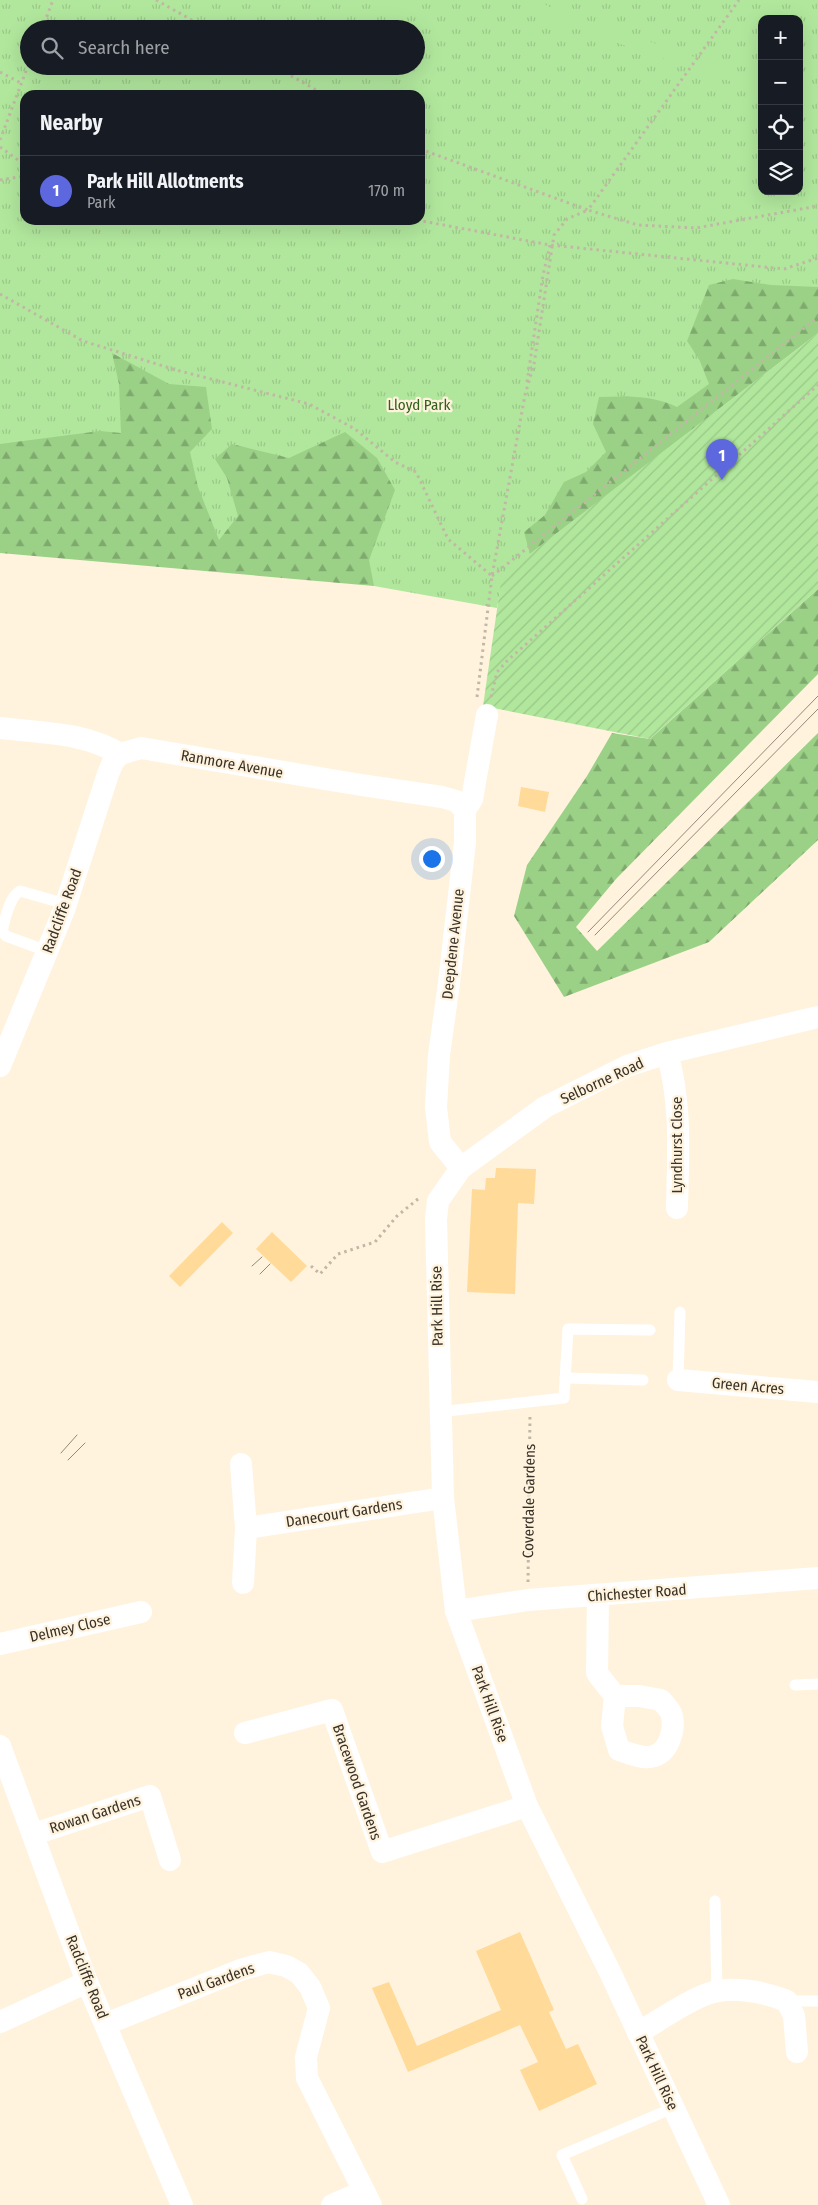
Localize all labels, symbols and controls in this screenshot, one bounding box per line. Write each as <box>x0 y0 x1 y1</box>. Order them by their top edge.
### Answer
map controls <box>758 15 803 195</box>
button: + <box>758 15 803 60</box>
search box <box>20 20 425 75</box>
icon: search <box>38 34 66 62</box>
text: Search here <box>78 36 170 59</box>
button: − <box>758 60 803 105</box>
button: locate <box>758 105 803 150</box>
text: Nearby <box>40 110 102 136</box>
button: layers <box>758 150 803 195</box>
text: Park Hill Allotments <box>87 170 244 193</box>
text: 1 <box>53 181 59 200</box>
text: 170 m <box>368 181 405 200</box>
text: Park <box>87 193 115 212</box>
park label: Lloyd Park <box>387 396 451 414</box>
pin: 1 <box>706 439 738 480</box>
street label: Ranmore Avenue <box>179 746 285 782</box>
your location <box>419 846 445 872</box>
street label: Radcliffe Road <box>38 866 86 956</box>
street label: Deepdene Avenue <box>438 888 468 1000</box>
street label: Selborne Road <box>557 1054 647 1108</box>
street label: Lyndhurst Close <box>668 1097 686 1193</box>
street label: Park Hill Rise <box>427 1266 447 1346</box>
street label: Green Acres <box>711 1374 785 1398</box>
street label: Coverdale Gardens <box>519 1444 539 1558</box>
street label: Danecourt Gardens <box>285 1495 403 1531</box>
street label: Chichester Road <box>587 1581 687 1605</box>
street label: Delmey Close <box>28 1610 112 1646</box>
street label: Park Hill Rise <box>468 1663 512 1745</box>
street label: Bracewood Gardens <box>329 1722 385 1842</box>
street label: Rowan Gardens <box>47 1791 143 1837</box>
street label: Radcliffe Road <box>62 1933 112 2021</box>
street label: Paul Gardens <box>175 1959 257 2003</box>
street label: Park Hill Rise <box>632 2033 682 2113</box>

